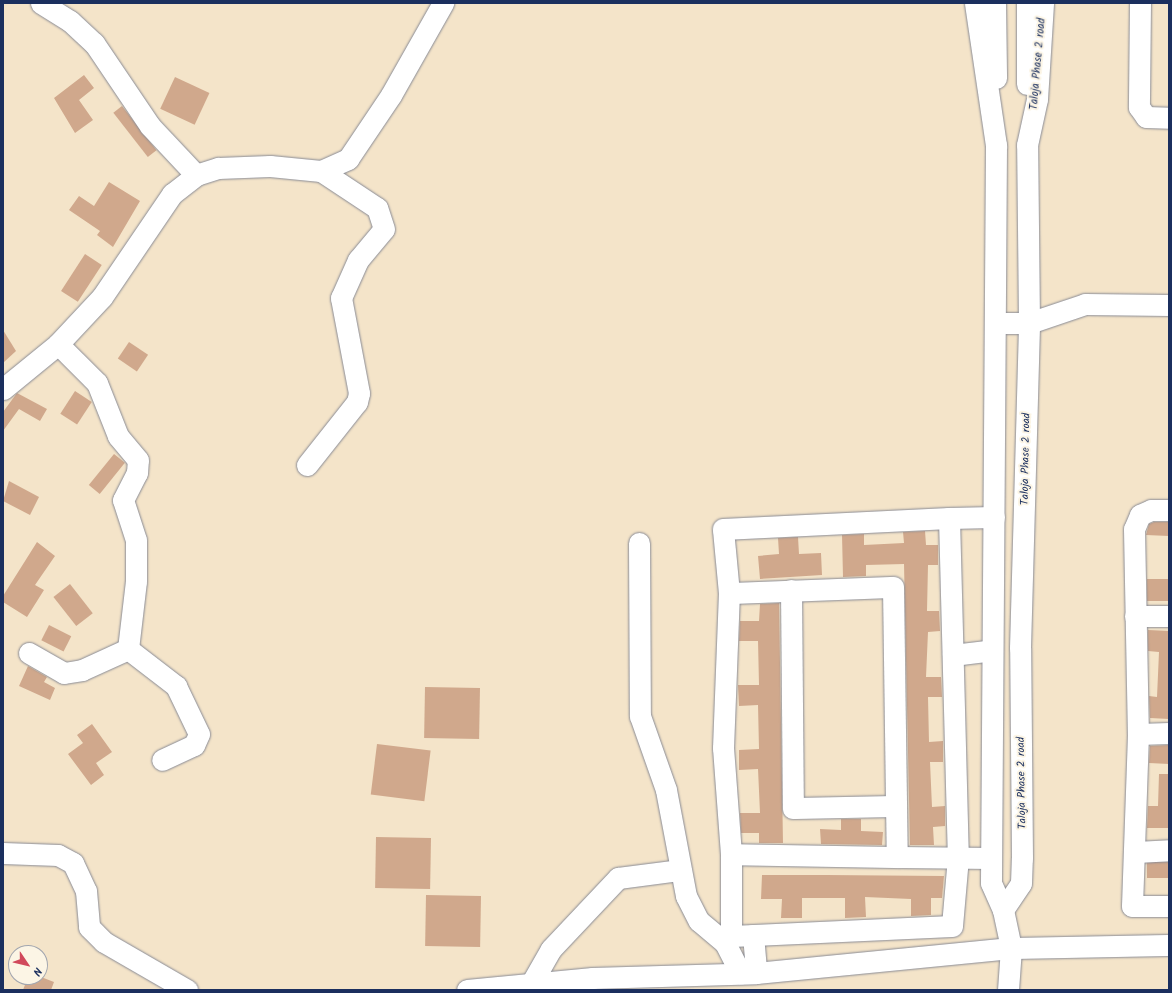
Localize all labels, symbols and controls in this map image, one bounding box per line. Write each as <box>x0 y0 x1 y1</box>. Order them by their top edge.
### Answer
street label: Taloja Phase 2 road <box>1027 17 1049 111</box>
street label: Taloja Phase 2 road <box>1019 413 1033 505</box>
street label: Taloja Phase 2 road <box>1015 737 1029 829</box>
north arrow <box>8 945 48 985</box>
text: N <box>28 963 46 979</box>

